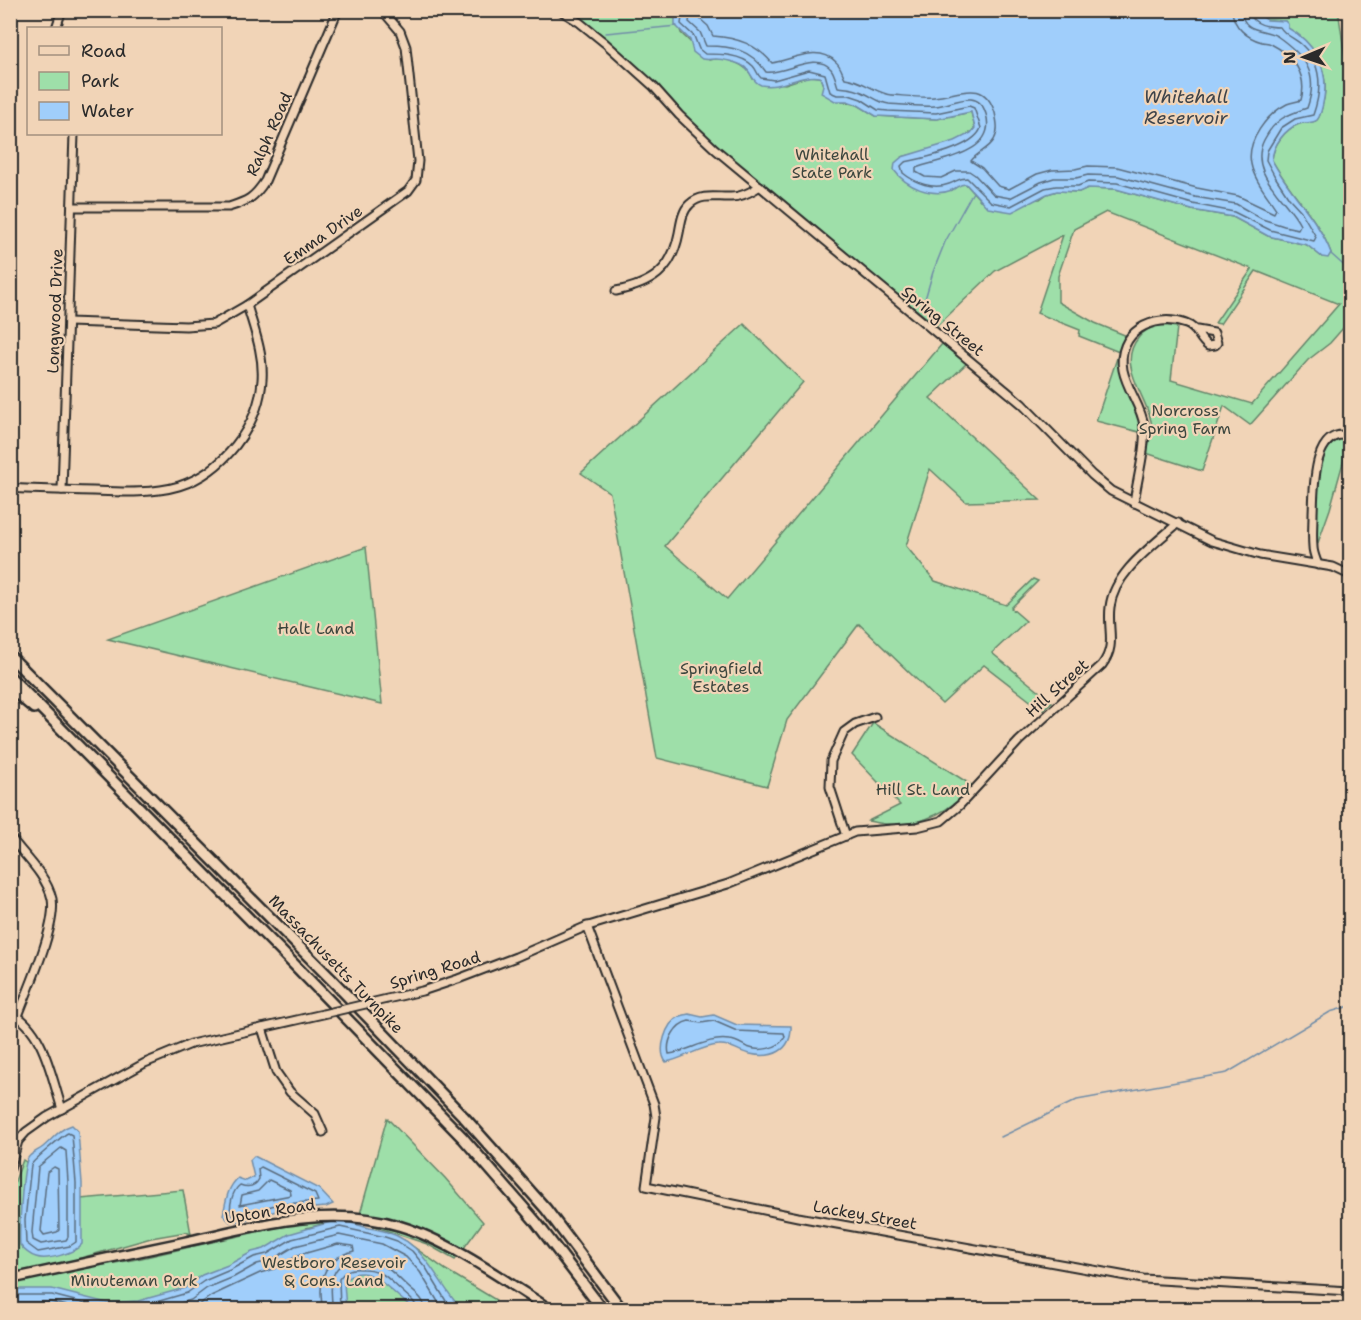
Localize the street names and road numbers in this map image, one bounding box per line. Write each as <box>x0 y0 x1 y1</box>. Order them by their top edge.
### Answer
street label: Ralph Road <box>241 89 297 179</box>
street label: Emma Drive <box>279 200 367 270</box>
street label: Longwood Drive <box>42 248 68 374</box>
street label: Spring Street <box>897 281 989 361</box>
street label: Hill Street <box>1021 654 1093 722</box>
street label: Massachusetts Turnpike <box>264 890 408 1038</box>
street label: Spring Road <box>387 946 483 994</box>
street label: Upton Road <box>223 1193 317 1229</box>
street label: Lackey Street <box>811 1196 919 1234</box>

